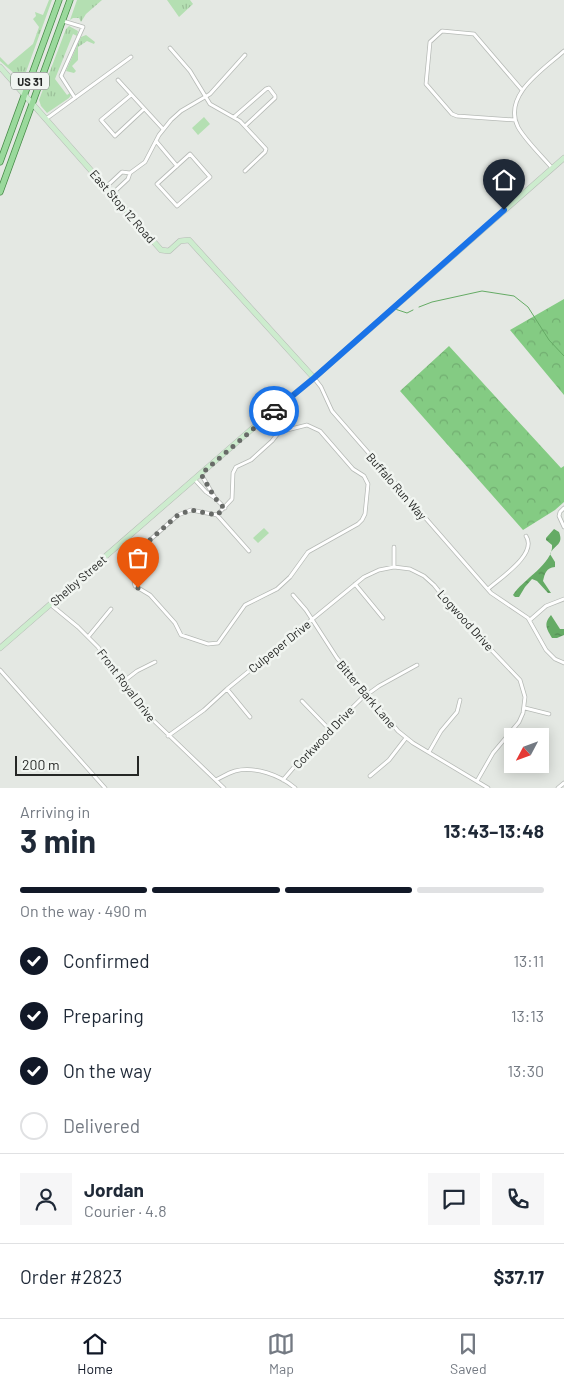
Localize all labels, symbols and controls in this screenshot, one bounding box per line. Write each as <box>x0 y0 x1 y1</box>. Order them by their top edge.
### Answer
road number: US 31 <box>11 72 49 90</box>
pin <box>483 159 525 210</box>
icon: home <box>490 166 518 194</box>
street label: East Stop 12 Road <box>87 167 159 245</box>
courier <box>249 386 299 436</box>
icon: car <box>260 397 288 425</box>
street label: Buffalo Run Way <box>364 450 430 523</box>
pin <box>117 537 159 588</box>
icon: bag <box>124 544 152 572</box>
street label: Shelby Street <box>47 552 109 608</box>
street label: Logwood Drive <box>435 587 497 653</box>
street label: Culpeper Drive <box>245 617 313 675</box>
street label: Front Royal Drive <box>95 646 159 724</box>
street label: Bitter Bark Lane <box>335 657 399 731</box>
street label: Corkwood Drive <box>290 703 356 771</box>
north arrow <box>504 728 549 772</box>
map controls <box>504 728 549 773</box>
scale bar <box>15 753 139 776</box>
text: 200 m <box>22 756 60 773</box>
text: Arriving in <box>20 802 90 821</box>
text: 13:43–13:48 <box>444 819 544 842</box>
text: 3 min <box>20 821 96 859</box>
text: On the way · 490 m <box>20 901 147 920</box>
icon: check <box>20 947 48 975</box>
text: Confirmed <box>63 949 150 972</box>
text: 13:11 <box>513 951 544 970</box>
icon: check <box>20 1002 48 1030</box>
text: Preparing <box>63 1004 144 1027</box>
text: 13:13 <box>511 1006 544 1025</box>
icon: check <box>20 1057 48 1085</box>
text: On the way <box>63 1059 152 1082</box>
text: 13:30 <box>507 1061 544 1080</box>
text: Delivered <box>63 1114 140 1137</box>
button: person <box>20 1173 72 1225</box>
button: chat <box>428 1173 480 1225</box>
button: phone <box>492 1173 544 1225</box>
text: Jordan <box>84 1178 144 1201</box>
text: Courier · 4.8 <box>84 1201 167 1220</box>
text: Order #2823 <box>20 1265 122 1288</box>
text: $37.17 <box>493 1265 544 1288</box>
tab: Home <box>77 1330 113 1377</box>
tab: Map <box>267 1330 295 1377</box>
tab: Saved <box>450 1330 487 1377</box>

